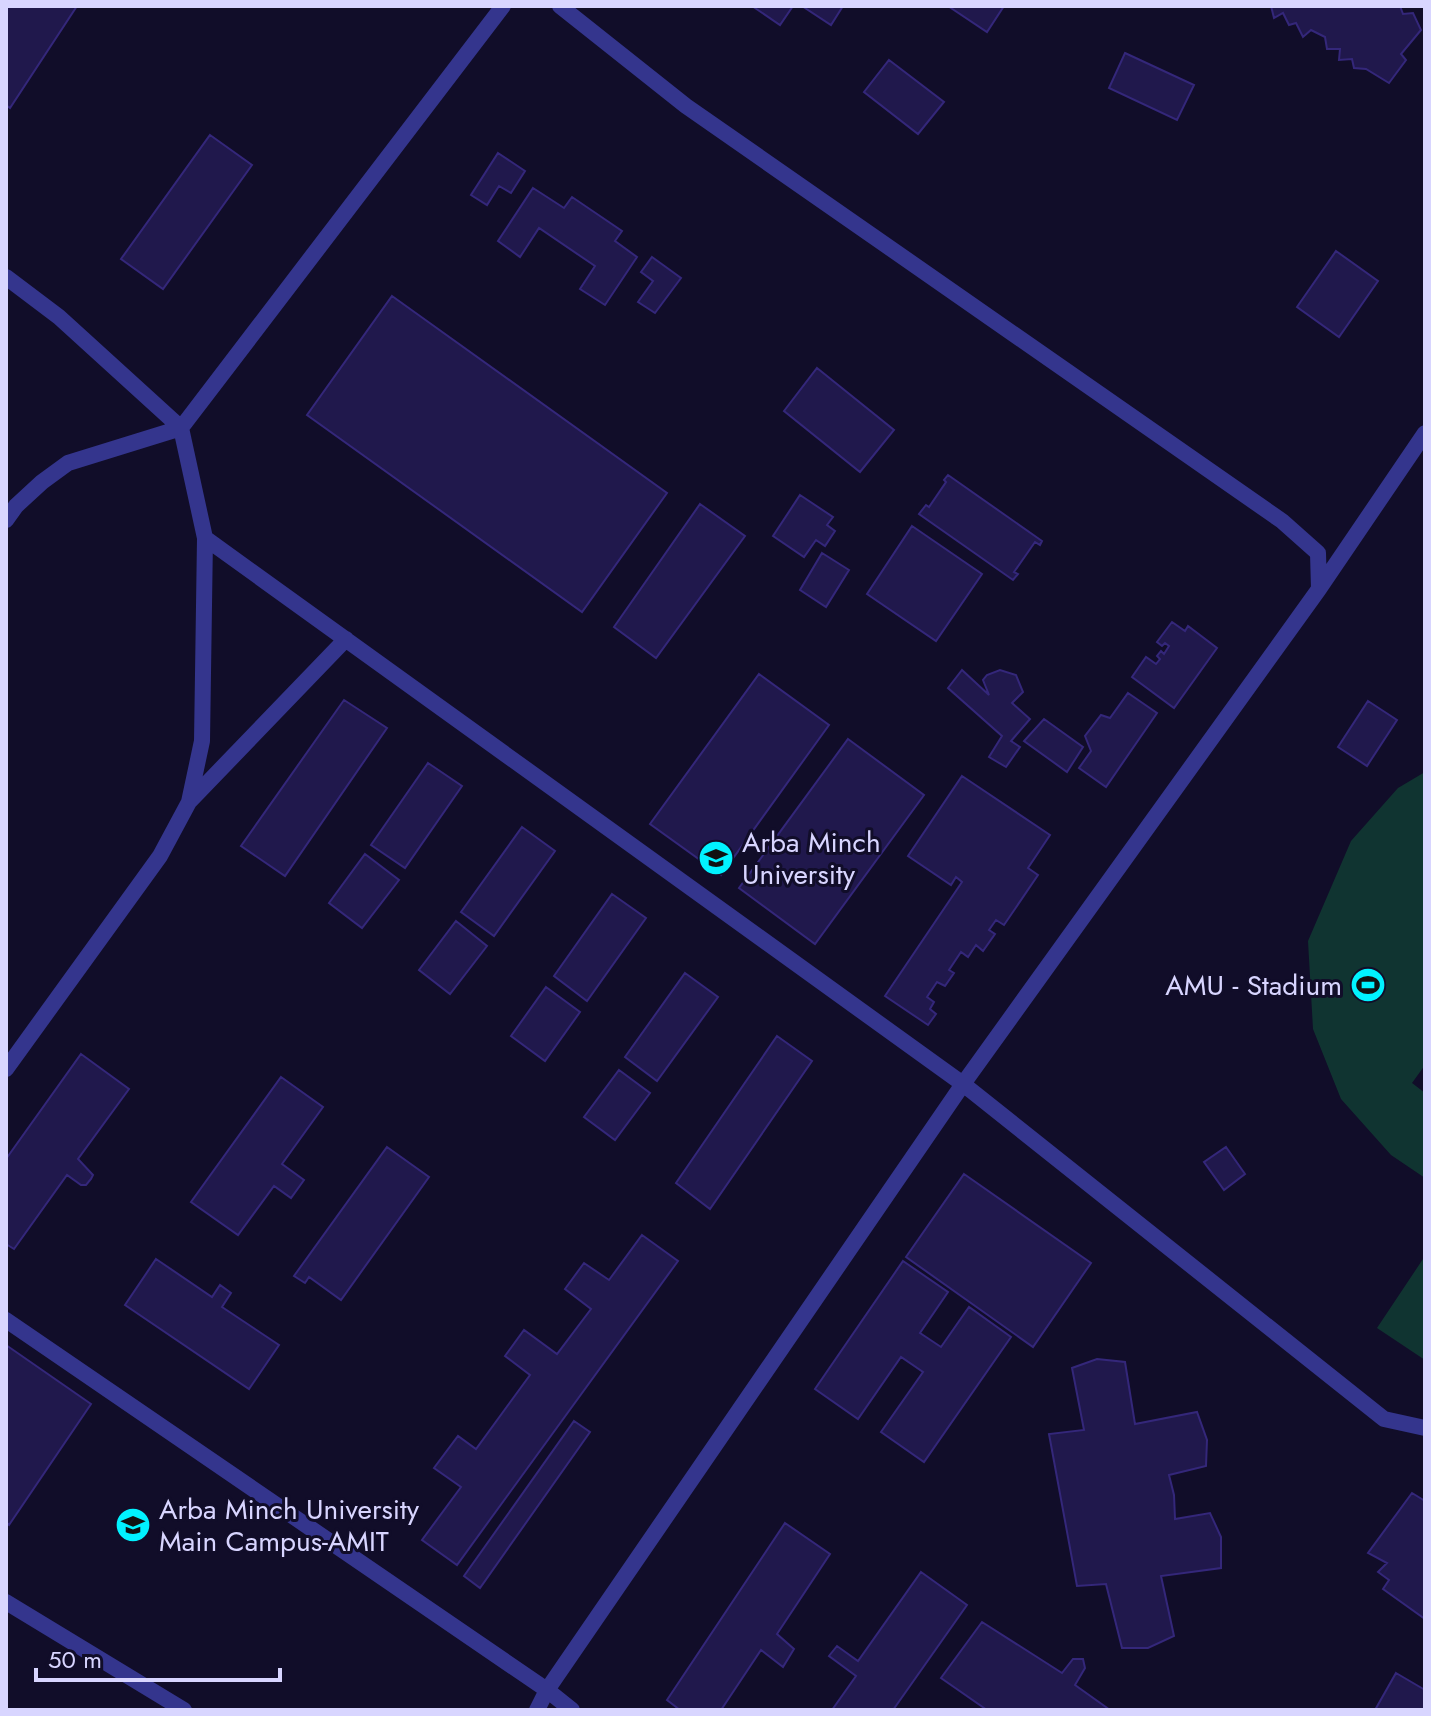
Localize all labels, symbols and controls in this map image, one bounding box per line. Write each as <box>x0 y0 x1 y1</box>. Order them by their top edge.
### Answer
place label: Arba Minch University <box>742 822 881 895</box>
school or university icon: Arba Minch University <box>697 839 735 877</box>
place label: AMU - Stadium <box>1165 965 1342 1006</box>
sports icon: AMU - Stadium <box>1349 966 1387 1004</box>
place label: Arba Minch University Main Campus-AMIT <box>159 1489 420 1562</box>
school or university icon: Arba Minch University Main Campus-AMIT <box>114 1506 152 1544</box>
scale bar <box>36 1632 280 1682</box>
text: 50 m <box>48 1642 102 1677</box>

